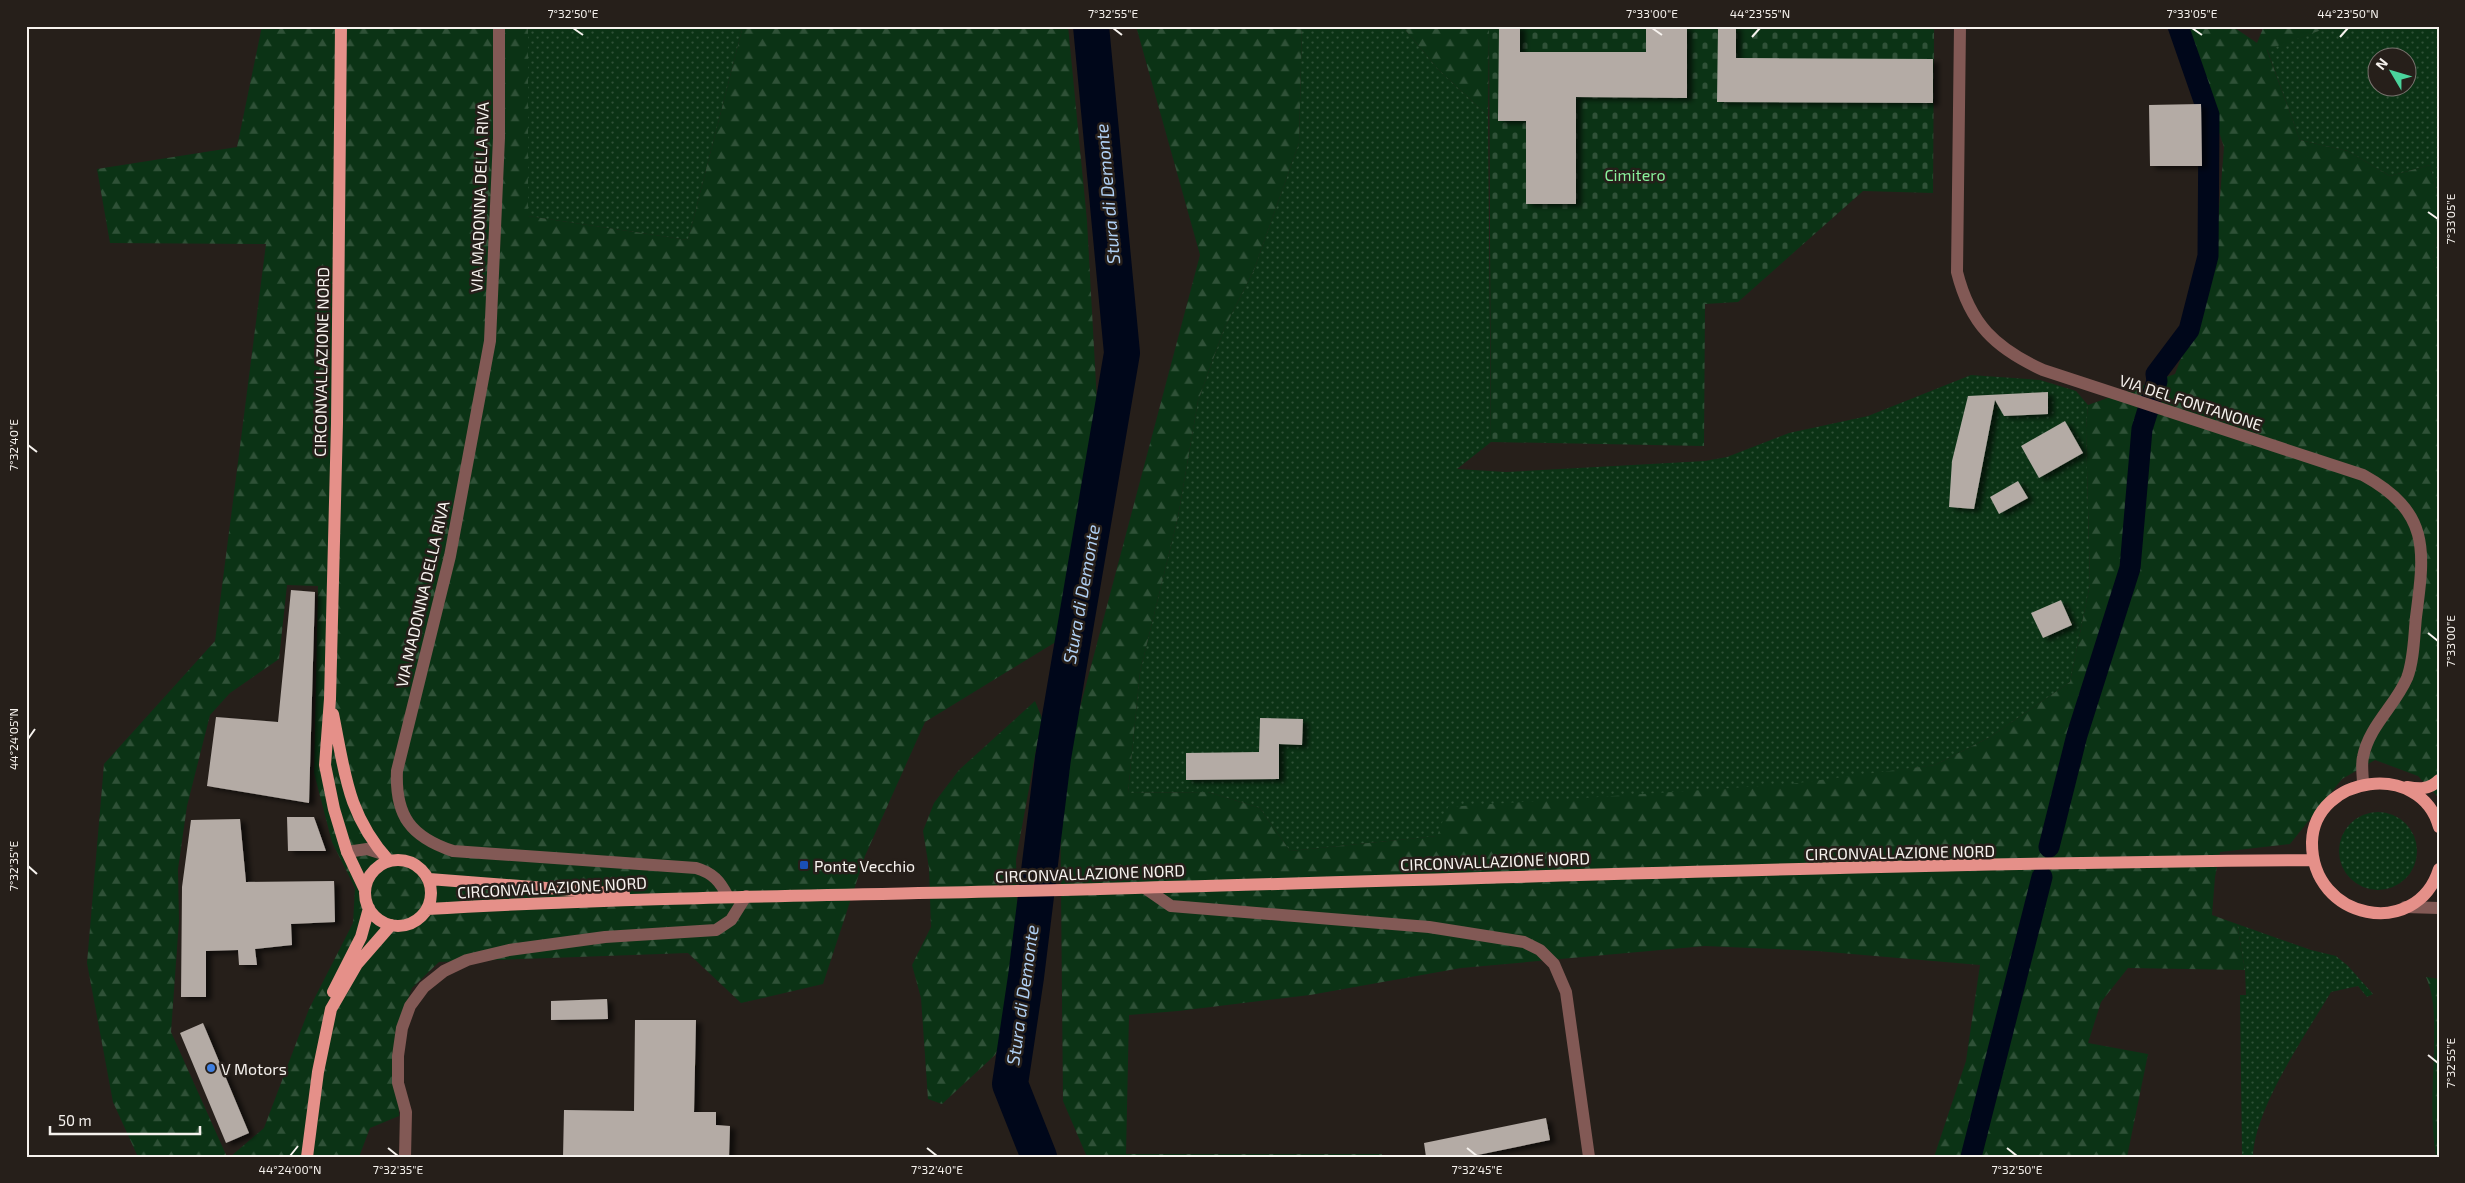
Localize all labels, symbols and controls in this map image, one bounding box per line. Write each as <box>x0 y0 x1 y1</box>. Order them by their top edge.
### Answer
text: 7°32'50"E <box>547 6 599 20</box>
text: 7°32'55"E <box>1088 6 1138 20</box>
text: 7°33'00"E <box>1626 6 1678 20</box>
text: 44°23'55"N <box>1730 6 1790 20</box>
text: 7°33'05"E <box>2167 6 2218 20</box>
text: 44°23'50"N <box>2317 6 2379 20</box>
north arrow <box>2368 48 2418 98</box>
text: N <box>2372 54 2391 73</box>
street label: VIA MADONNA DELLA RIVA <box>466 101 492 293</box>
water label: Stura di Demonte <box>1090 122 1124 265</box>
park label: Cimitero <box>1604 165 1666 184</box>
text: 7°33'05"E <box>2443 193 2457 244</box>
street label: CIRCONVALLAZIONE NORD <box>310 267 332 457</box>
street label: VIA DEL FONTANONE <box>2117 370 2265 434</box>
text: 7°32'40"E <box>6 419 20 471</box>
street label: VIA MADONNA DELLA RIVA <box>391 499 453 689</box>
water label: Stura di Demonte <box>1058 522 1104 666</box>
text: 7°33'00"E <box>2443 615 2457 667</box>
text: 44°24'05"N <box>6 708 20 770</box>
text: 7°32'35"E <box>6 840 20 891</box>
street label: CIRCONVALLAZIONE NORD <box>1805 841 1995 863</box>
street label: CIRCONVALLAZIONE NORD <box>1400 848 1590 874</box>
place label: Ponte Vecchio <box>814 856 915 875</box>
marker: Ponte Vecchio <box>798 859 810 871</box>
street label: CIRCONVALLAZIONE NORD <box>995 860 1185 886</box>
street label: CIRCONVALLAZIONE NORD <box>457 873 647 901</box>
water label: Stura di Demonte <box>1001 923 1043 1067</box>
text: 7°32'55"E <box>2443 1038 2457 1088</box>
place label: V Motors <box>221 1059 287 1078</box>
marker: V Motors <box>205 1062 217 1074</box>
scale bar <box>50 1103 200 1135</box>
text: 50 m <box>58 1111 92 1129</box>
text: 44°24'00"N <box>259 1162 321 1176</box>
text: 7°32'35"E <box>373 1162 424 1176</box>
text: 7°32'40"E <box>911 1162 963 1176</box>
text: 7°32'45"E <box>1452 1162 1503 1176</box>
text: 7°32'50"E <box>1991 1162 2043 1176</box>

